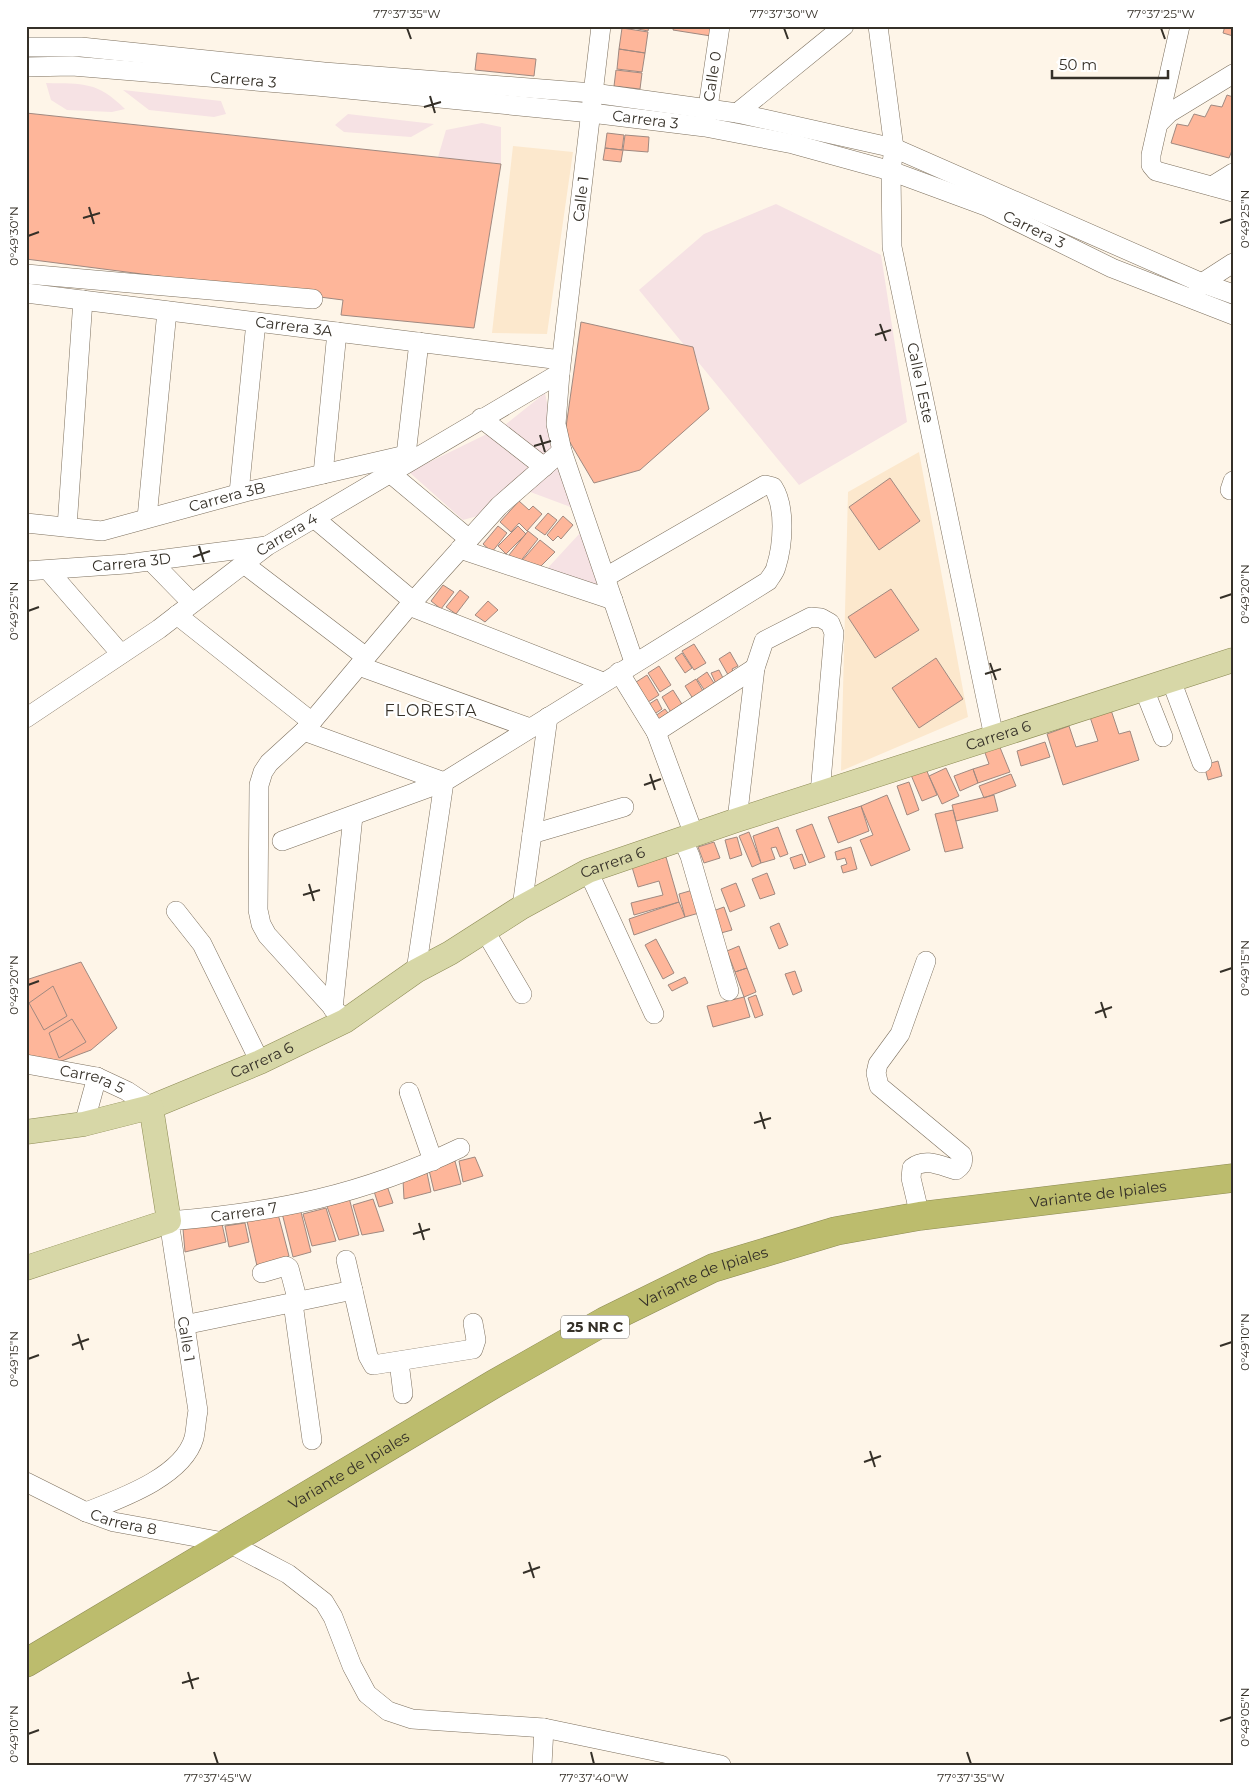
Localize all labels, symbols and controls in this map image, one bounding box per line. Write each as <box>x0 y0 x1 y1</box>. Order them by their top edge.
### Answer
text: 77°37'35"W <box>373 6 441 21</box>
text: 77°37'30"W <box>750 6 818 21</box>
text: 77°37'25"W <box>1127 6 1195 21</box>
scale bar <box>1052 48 1168 80</box>
street label: Calle 0 <box>699 50 725 103</box>
text: 50 m <box>1059 55 1097 74</box>
street label: Carrera 3 <box>209 67 278 92</box>
street label: Carrera 3 <box>611 106 680 133</box>
street label: Calle 1 <box>568 175 593 223</box>
text: 0°49'25"N <box>1237 190 1252 248</box>
text: 0°49'30"N <box>6 206 21 266</box>
street label: Carrera 3 <box>1000 206 1068 252</box>
street label: Carrera 3A <box>254 312 334 340</box>
street label: Calle 1 Este <box>903 341 938 425</box>
street label: Carrera 3B <box>187 478 267 516</box>
street label: Carrera 4 <box>252 508 321 560</box>
street label: Carrera 3D <box>92 548 172 575</box>
text: 0°49'20"N <box>1237 564 1252 624</box>
text: 0°49'25"N <box>6 582 21 640</box>
district label: FLORESTA <box>385 701 477 720</box>
street label: Carrera 6 <box>963 716 1033 755</box>
street label: Carrera 6 <box>576 842 648 883</box>
text: 0°49'15"N <box>1237 940 1252 996</box>
text: 0°49'20"N <box>6 955 21 1015</box>
street label: Carrera 6 <box>227 1037 296 1082</box>
street label: Carrera 5 <box>58 1060 128 1098</box>
street label: Variante de Ipiales <box>1029 1176 1167 1212</box>
street label: Carrera 7 <box>210 1197 279 1226</box>
street label: Variante de Ipiales <box>636 1242 770 1312</box>
text: 0°49'10"N <box>1237 1313 1252 1371</box>
street label: Calle 1 <box>174 1315 199 1363</box>
road number: 25 NR C <box>561 1315 629 1338</box>
text: 0°49'15"N <box>6 1331 21 1387</box>
street label: Variante de Ipiales <box>285 1427 413 1513</box>
street label: Carrera 8 <box>88 1504 158 1539</box>
text: 0°49'05"N <box>1237 1687 1252 1747</box>
text: 0°49'10"N <box>6 1705 21 1763</box>
text: 77°37'45"W <box>184 1770 252 1785</box>
text: 77°37'40"W <box>559 1770 629 1785</box>
text: 77°37'35"W <box>937 1770 1005 1785</box>

